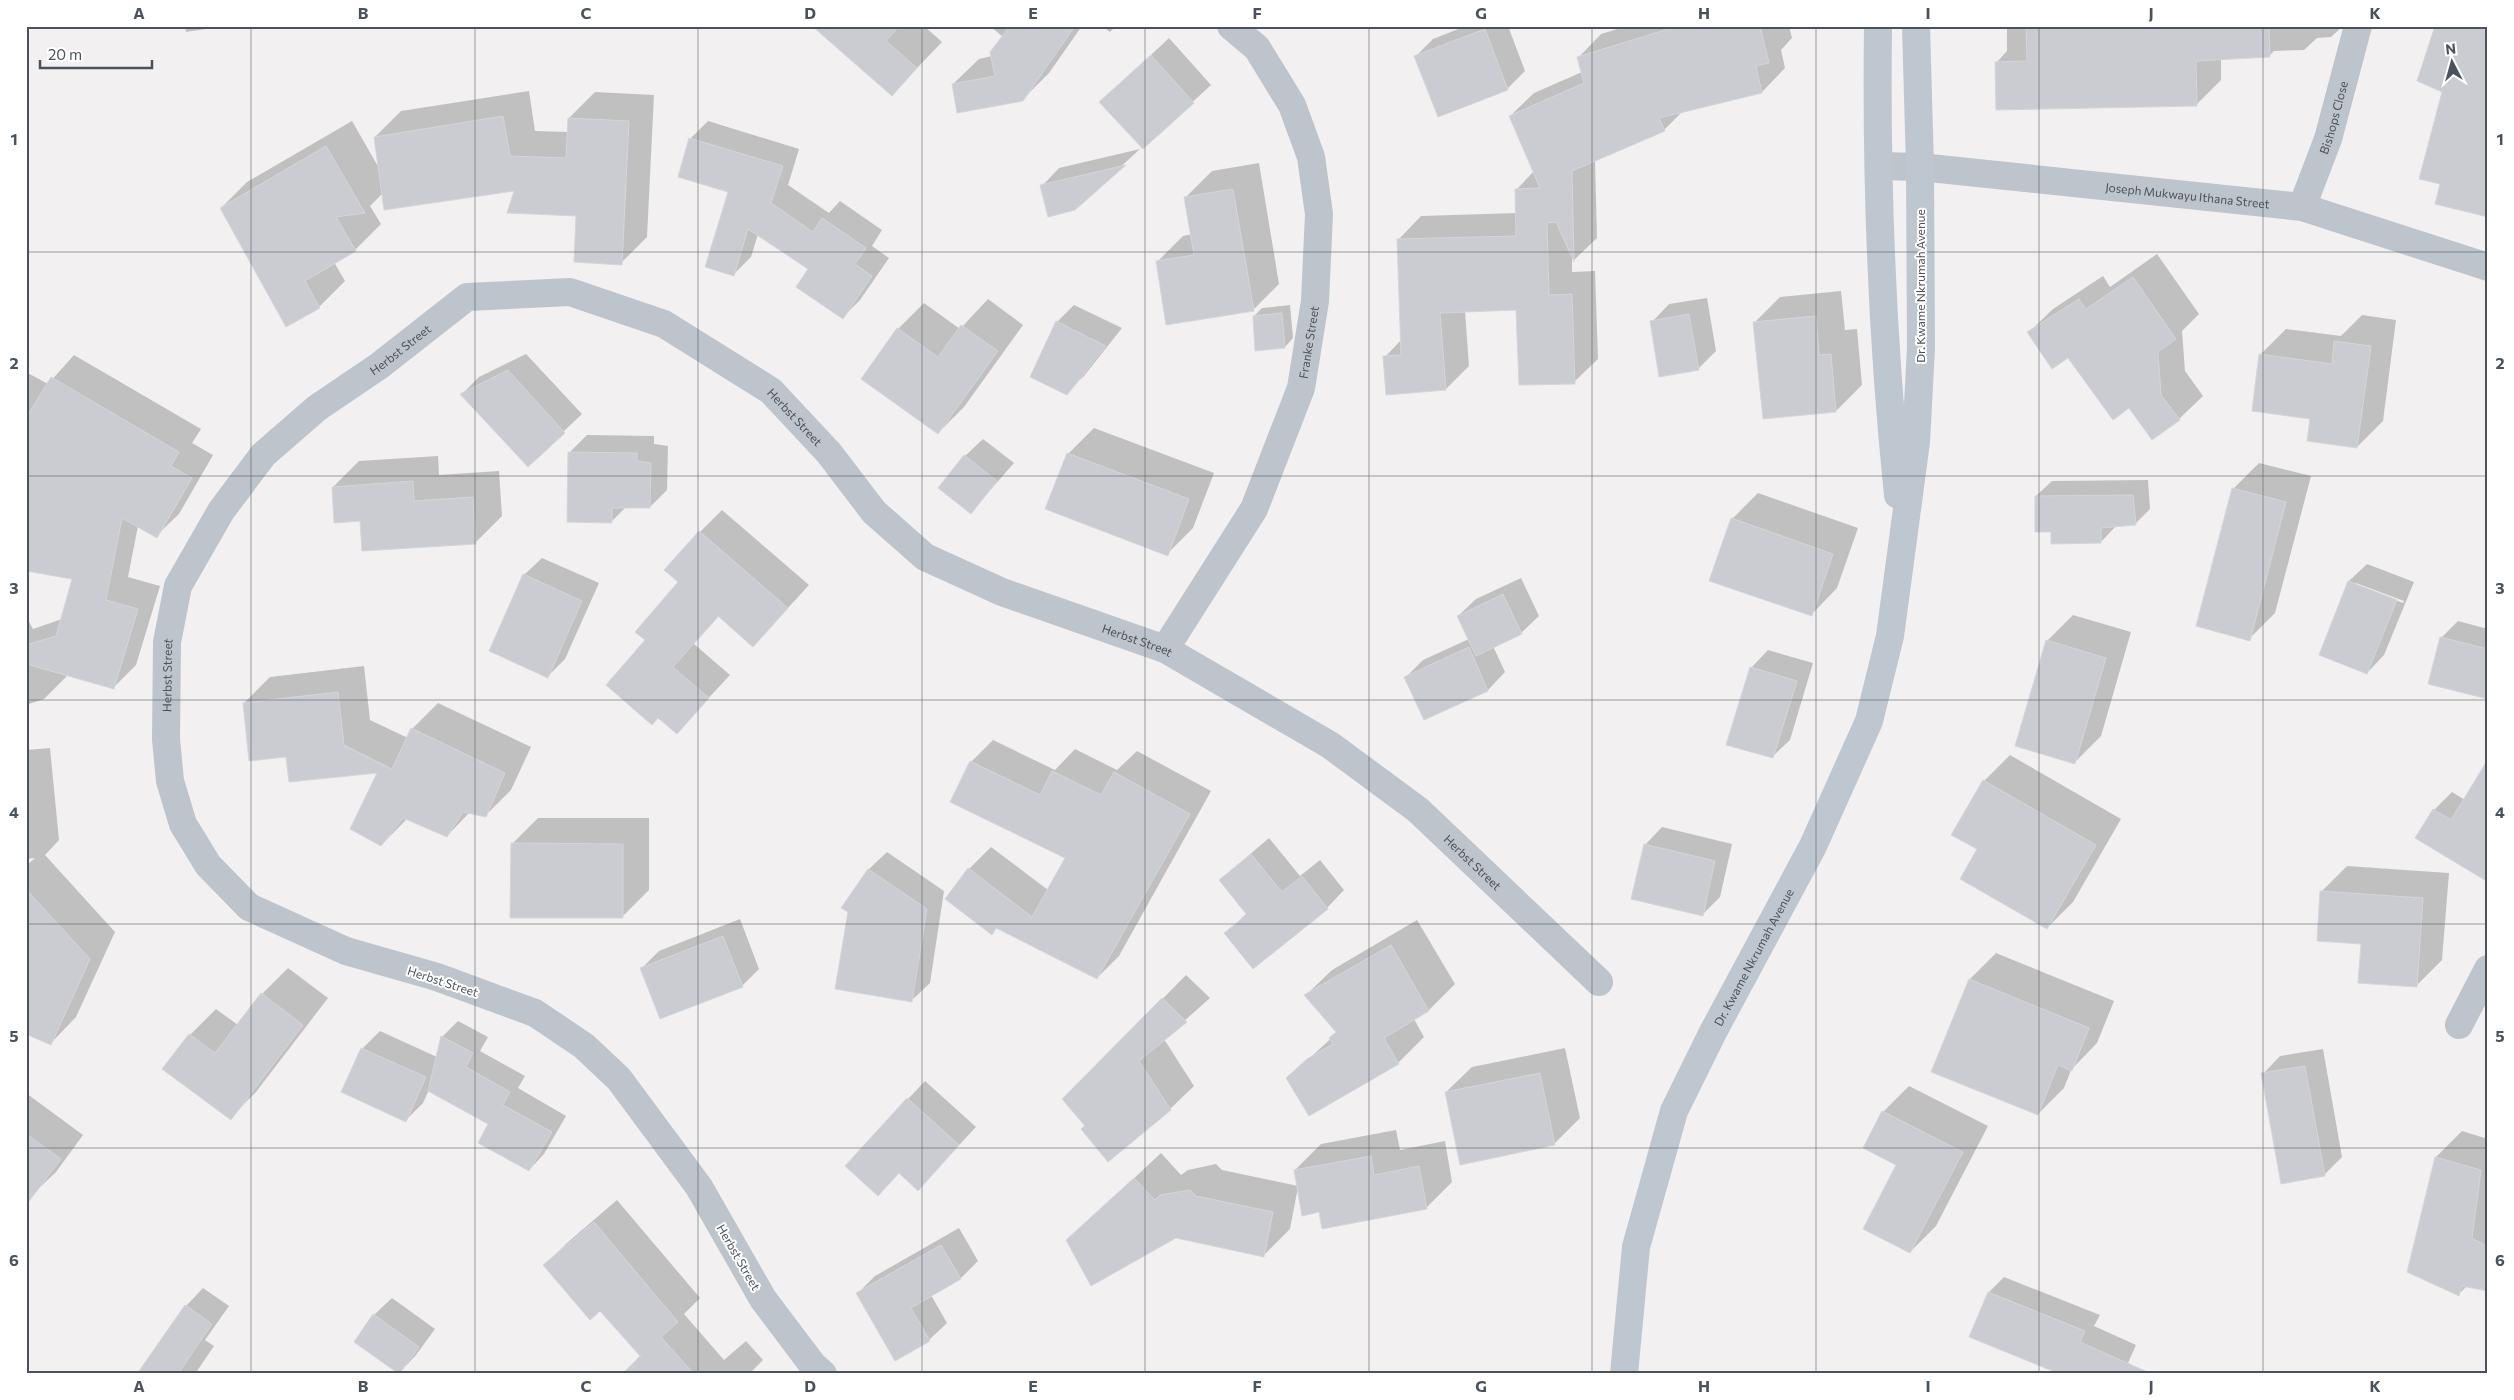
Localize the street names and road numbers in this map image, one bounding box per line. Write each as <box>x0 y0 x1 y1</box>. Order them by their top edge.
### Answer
street label: Bishops Close <box>2316 79 2350 156</box>
street label: Joseph Mukwayu Ithana Street <box>2105 179 2270 211</box>
street label: Dr. Kwame Nkrumah Avenue <box>1913 209 1927 363</box>
street label: Franke Street <box>1296 305 1321 380</box>
street label: Herbst Street <box>367 321 433 377</box>
street label: Herbst Street <box>765 385 825 449</box>
street label: Herbst Street <box>1100 621 1175 659</box>
street label: Herbst Street <box>159 637 175 712</box>
street label: Herbst Street <box>1441 832 1504 893</box>
street label: Dr. Kwame Nkrumah Avenue <box>1711 886 1796 1028</box>
street label: Herbst Street <box>406 963 480 999</box>
street label: Herbst Street <box>715 1222 764 1292</box>

